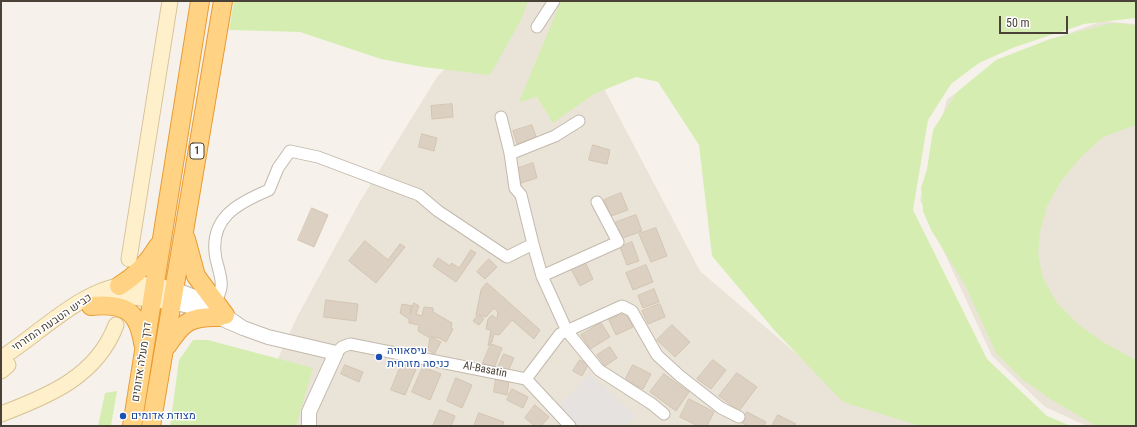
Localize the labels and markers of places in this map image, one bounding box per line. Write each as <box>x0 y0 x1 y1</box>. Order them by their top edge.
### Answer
place label: עיסאוויה כניסה מזרחית <box>387 344 449 370</box>
marker: עיסאוויה כניסה מזרחית <box>374 352 384 362</box>
place label: מצודת אדומים <box>131 409 196 423</box>
marker: מצודת אדומים <box>118 411 128 421</box>

